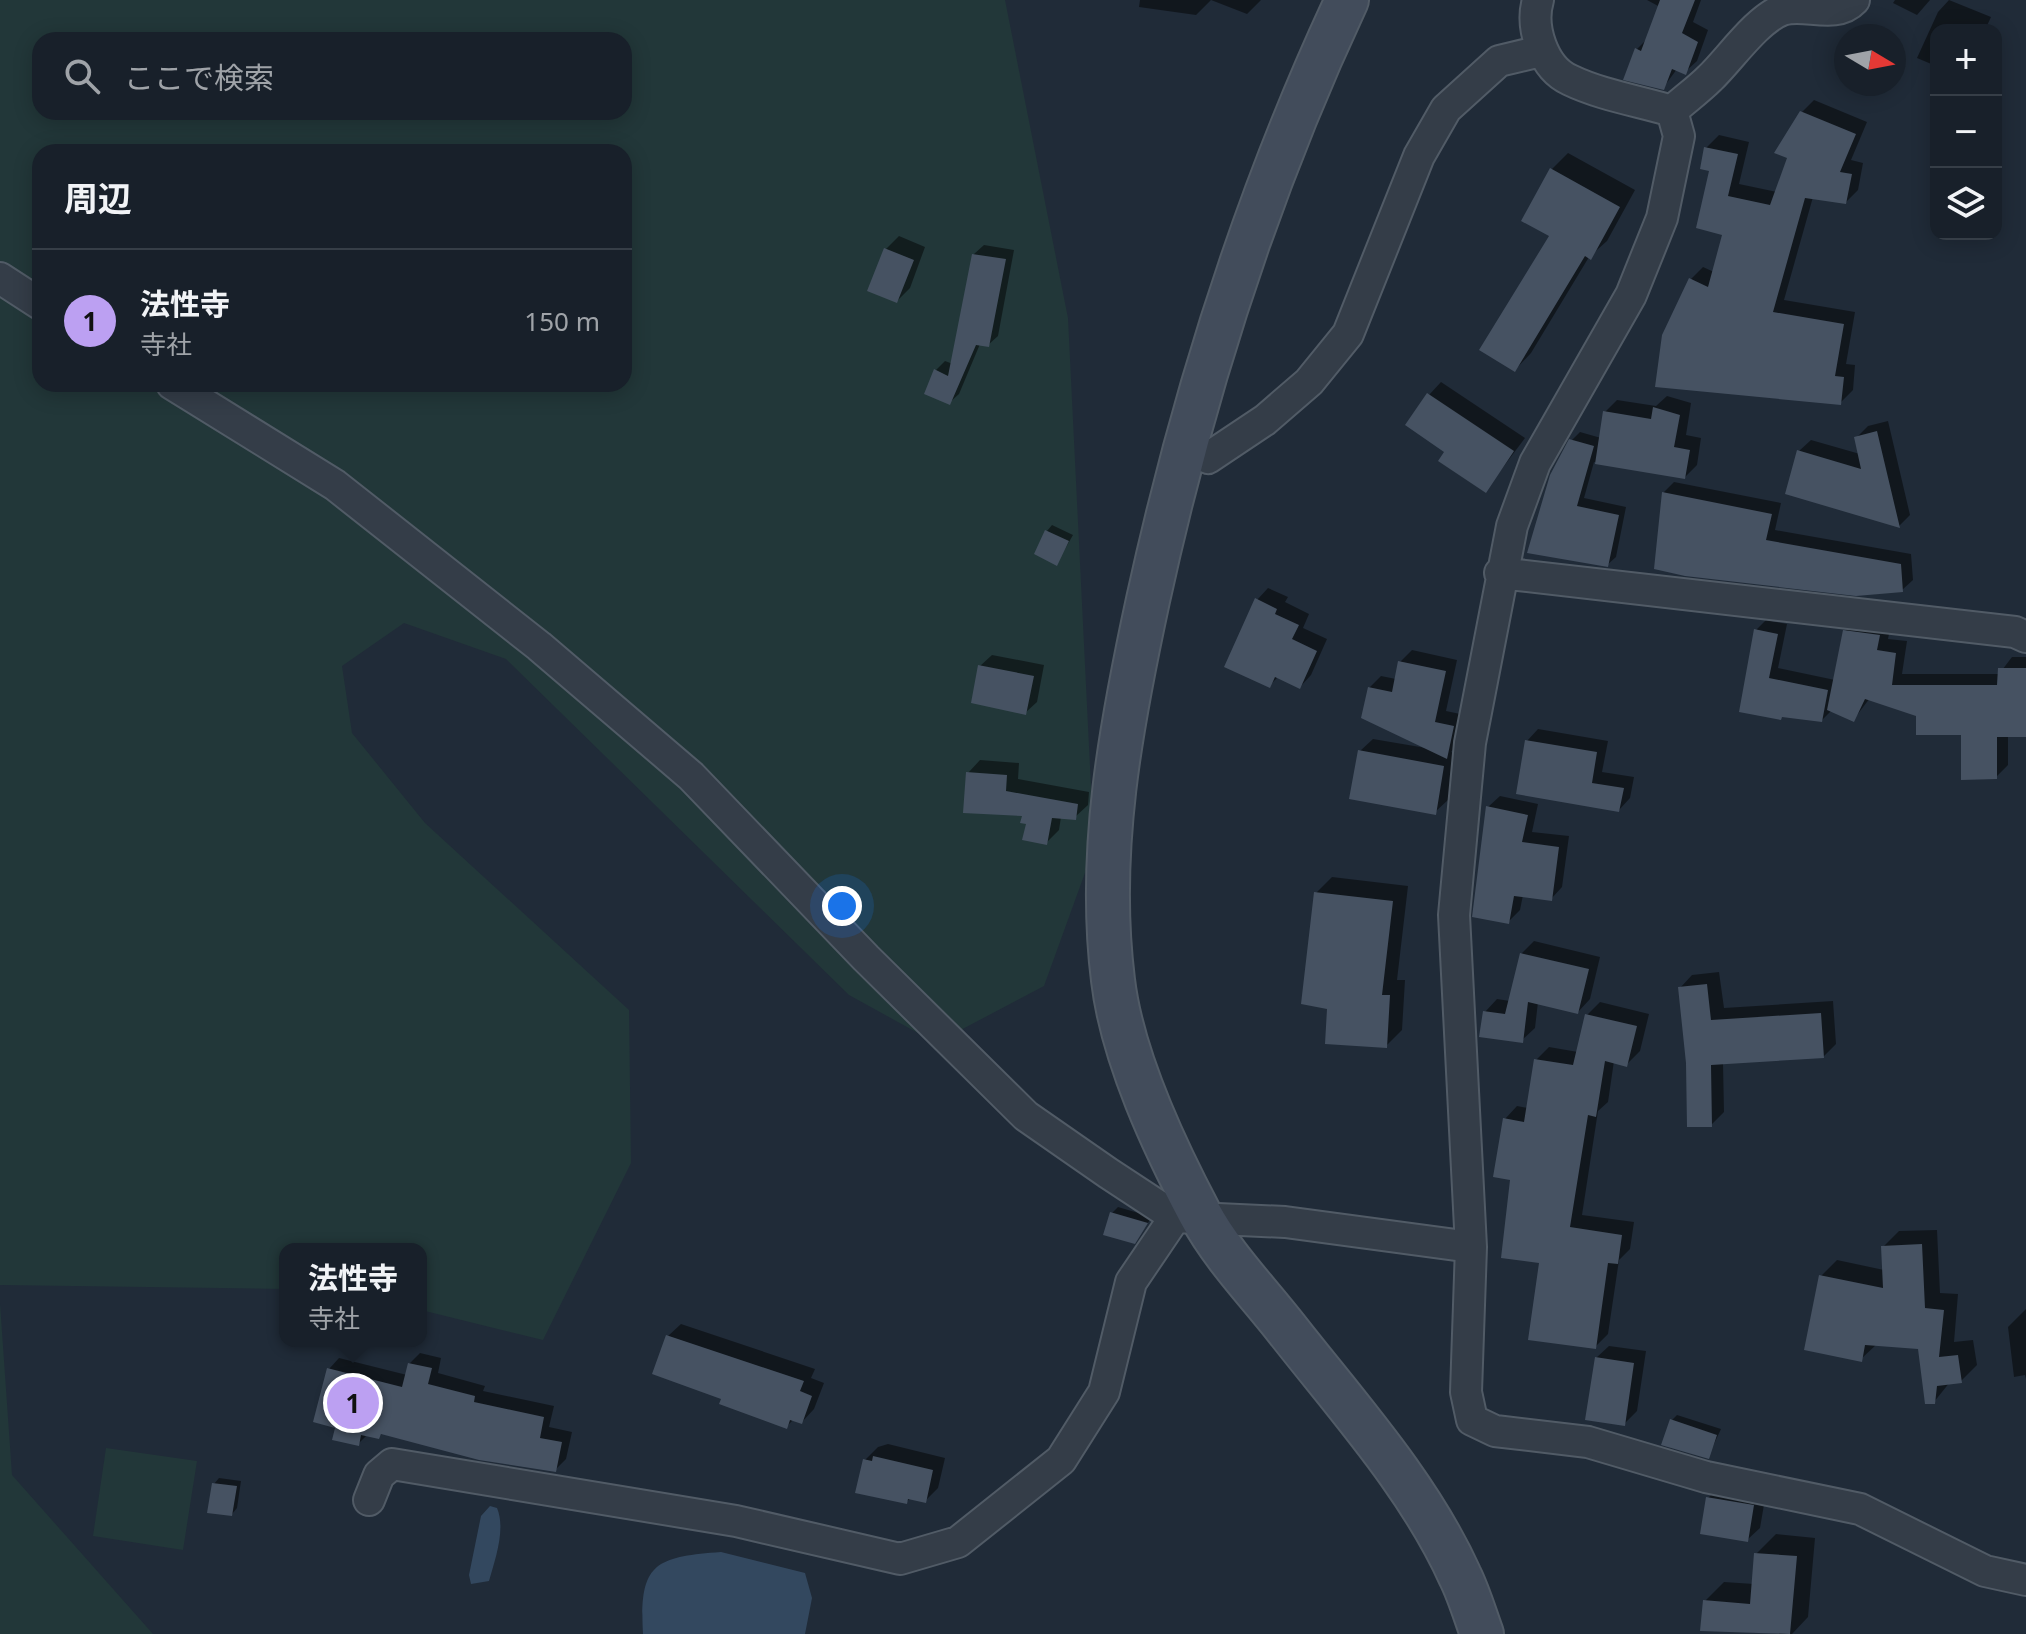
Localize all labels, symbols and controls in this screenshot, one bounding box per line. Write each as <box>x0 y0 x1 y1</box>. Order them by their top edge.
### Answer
north arrow <box>1834 24 1906 96</box>
map controls <box>1930 24 2002 240</box>
button: + <box>1930 24 2002 96</box>
search box <box>32 32 632 120</box>
icon: search <box>60 54 104 98</box>
text: ここで検索 <box>124 57 274 98</box>
button: − <box>1930 96 2002 168</box>
button: layers <box>1930 168 2002 240</box>
text: 周辺 <box>64 175 132 221</box>
text: 法性寺 <box>140 283 230 324</box>
text: 1 <box>83 303 97 339</box>
text: 150 m <box>524 303 600 339</box>
text: 寺社 <box>140 326 192 362</box>
your location <box>822 886 862 926</box>
popup <box>279 1243 427 1347</box>
text: 法性寺 <box>308 1257 398 1298</box>
text: 寺社 <box>308 1300 360 1336</box>
pin: 1 <box>327 1373 379 1433</box>

